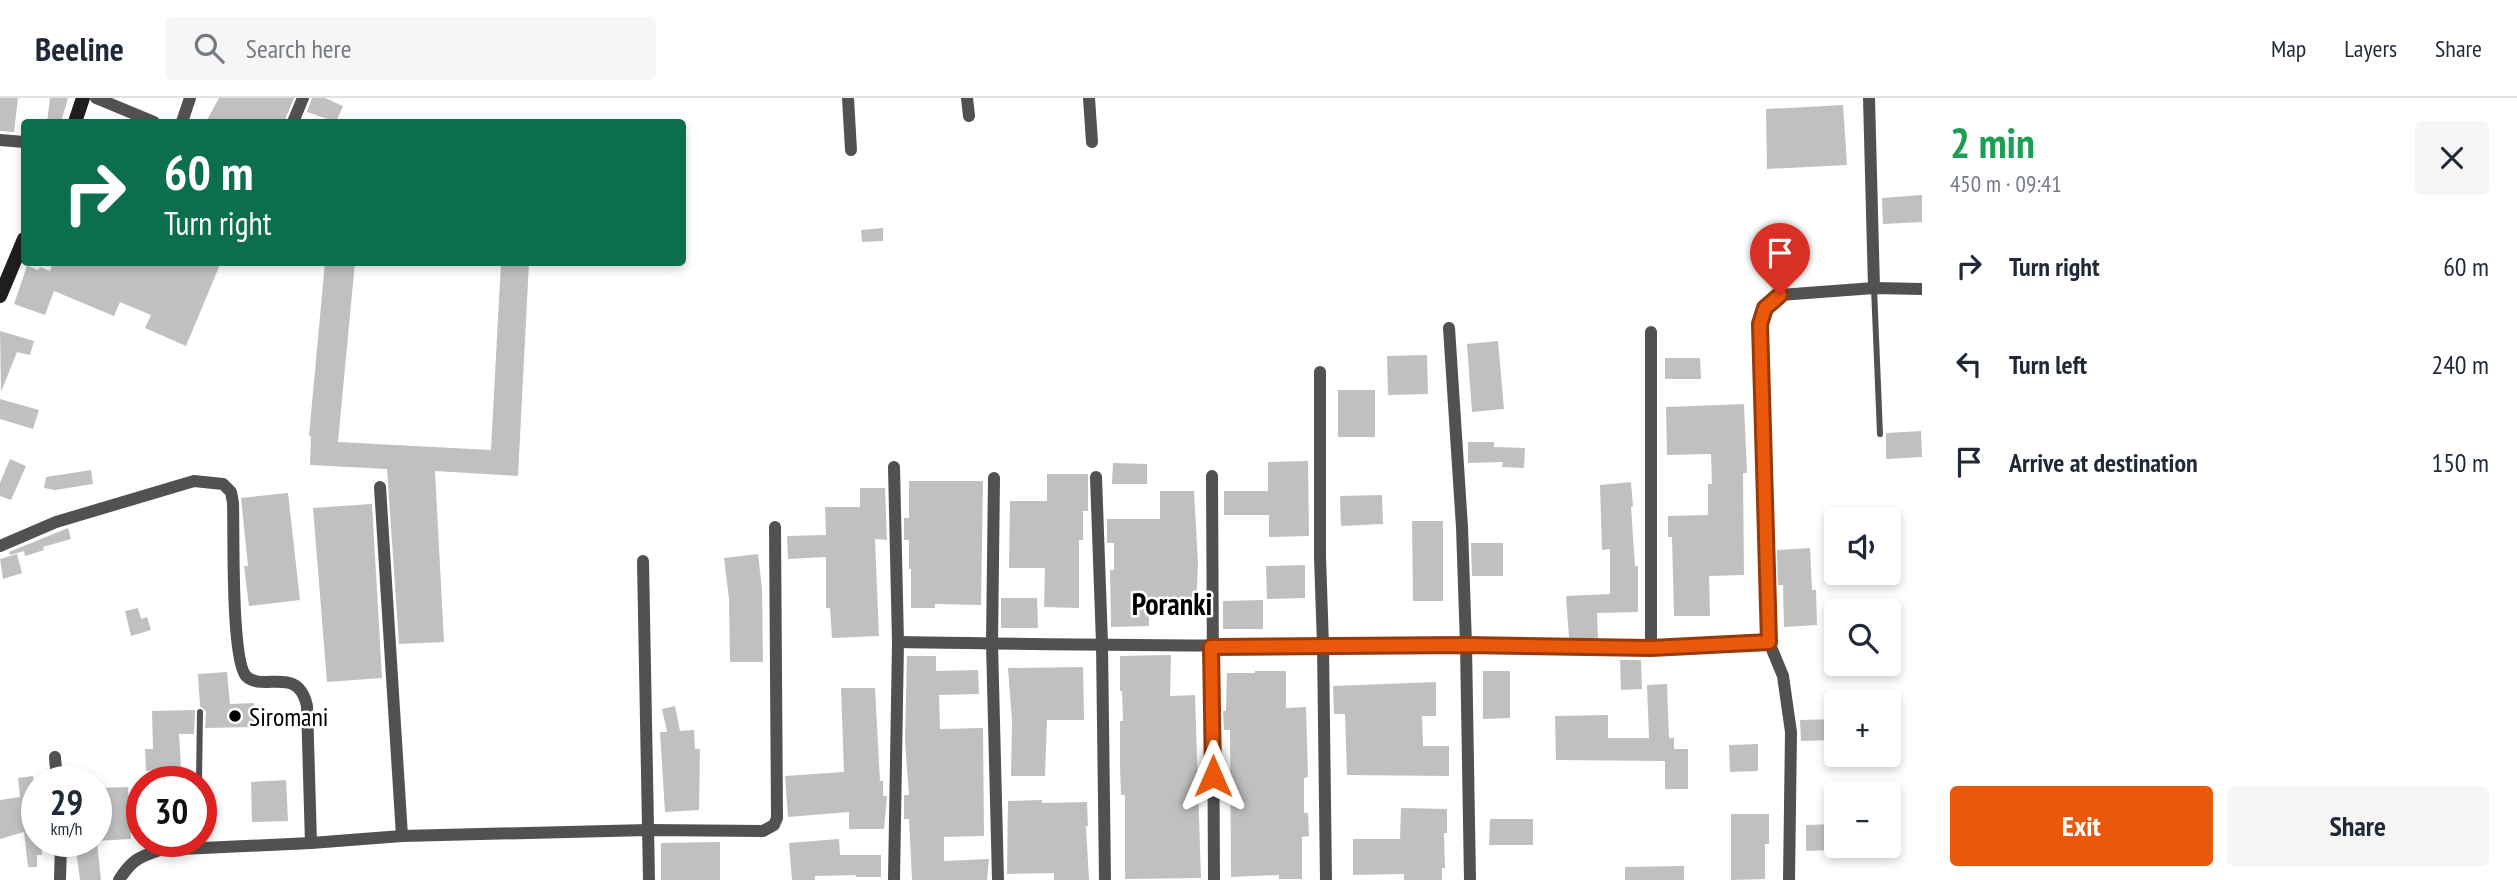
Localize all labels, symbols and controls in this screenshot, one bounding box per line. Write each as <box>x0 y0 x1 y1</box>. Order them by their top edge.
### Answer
search box <box>166 17 656 80</box>
text: Beeline <box>35 27 124 70</box>
icon: search <box>190 29 228 67</box>
text: Search here <box>246 32 351 65</box>
text: Map <box>2271 33 2306 64</box>
text: Layers <box>2344 33 2397 64</box>
text: Share <box>2435 33 2482 64</box>
text: 2 min <box>1950 115 2035 170</box>
button: close <box>2415 121 2489 195</box>
text: 60 m <box>164 140 253 204</box>
icon: right <box>49 147 140 238</box>
text: 450 m · 09:41 <box>1950 169 2062 198</box>
text: Turn right <box>164 202 272 244</box>
pin <box>1750 223 1810 295</box>
icon: arrive <box>1761 234 1799 272</box>
icon: right <box>1950 247 1988 285</box>
text: Turn right <box>2009 250 2100 283</box>
text: 60 m <box>2443 250 2489 283</box>
icon: left <box>1950 345 1988 383</box>
text: Turn left <box>2009 348 2087 381</box>
text: 240 m <box>2431 348 2489 381</box>
icon: arrive <box>1950 443 1988 481</box>
text: Arrive at destination <box>2009 446 2198 479</box>
text: 150 m <box>2431 446 2489 479</box>
map controls <box>1824 508 1901 858</box>
button: sound <box>1824 508 1901 585</box>
district label: Poranki <box>1132 584 1212 623</box>
button: search <box>1824 599 1901 676</box>
button: + <box>1824 690 1901 767</box>
place label: Siromani <box>249 700 329 733</box>
marker: Siromani <box>227 708 243 724</box>
position arrow <box>1176 739 1250 813</box>
speed limit sign: 30 <box>126 766 217 857</box>
text: 29 <box>50 779 83 825</box>
button: − <box>1824 781 1901 858</box>
button: Exit <box>1950 786 2213 866</box>
button: Share <box>2227 786 2489 866</box>
text: km/h <box>51 817 82 840</box>

